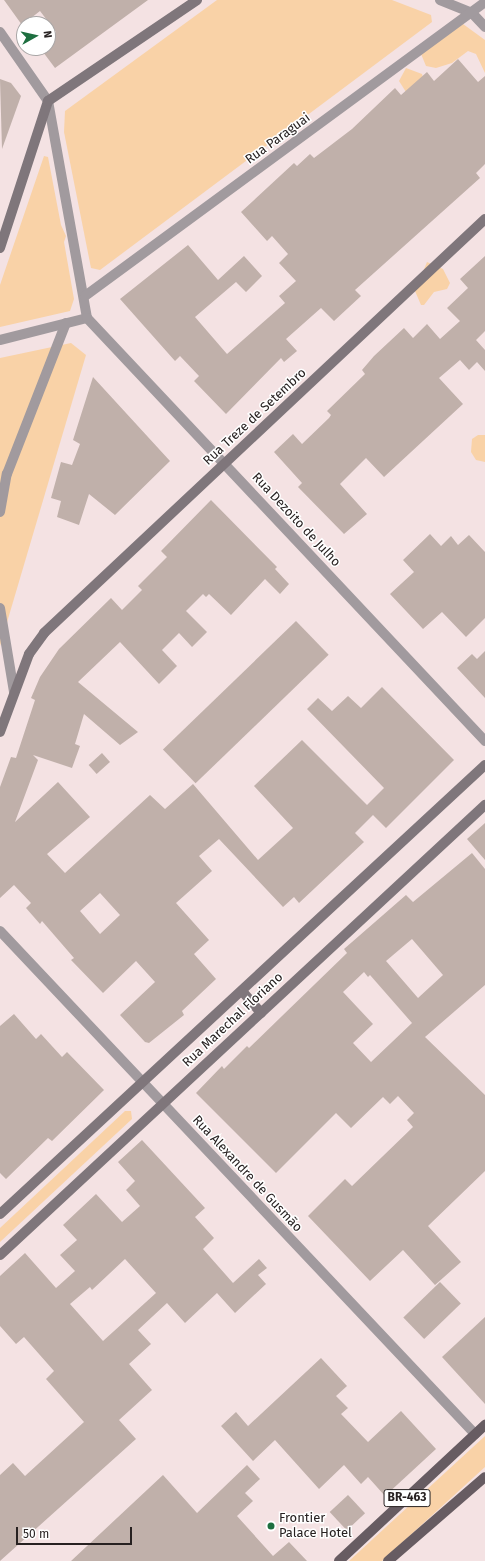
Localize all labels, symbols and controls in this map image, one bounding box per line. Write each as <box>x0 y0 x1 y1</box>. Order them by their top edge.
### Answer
north arrow <box>16 16 56 56</box>
text: N <box>40 30 54 39</box>
street label: Rua Paraguai <box>243 110 313 168</box>
street label: Rua Treze de Setembro <box>200 365 310 469</box>
street label: Rua Dezoito de Julho <box>249 470 343 570</box>
street label: Rua Marechal Floriano <box>180 969 286 1071</box>
street label: Rua Alexandre de Gusmão <box>189 1112 305 1236</box>
road number: BR-463 <box>383 1488 431 1508</box>
place label: Frontier Palace Hotel <box>279 1511 352 1542</box>
scale bar <box>18 1519 134 1545</box>
marker: Frontier Palace Hotel <box>266 1521 276 1531</box>
text: 50 m <box>23 1527 49 1541</box>

